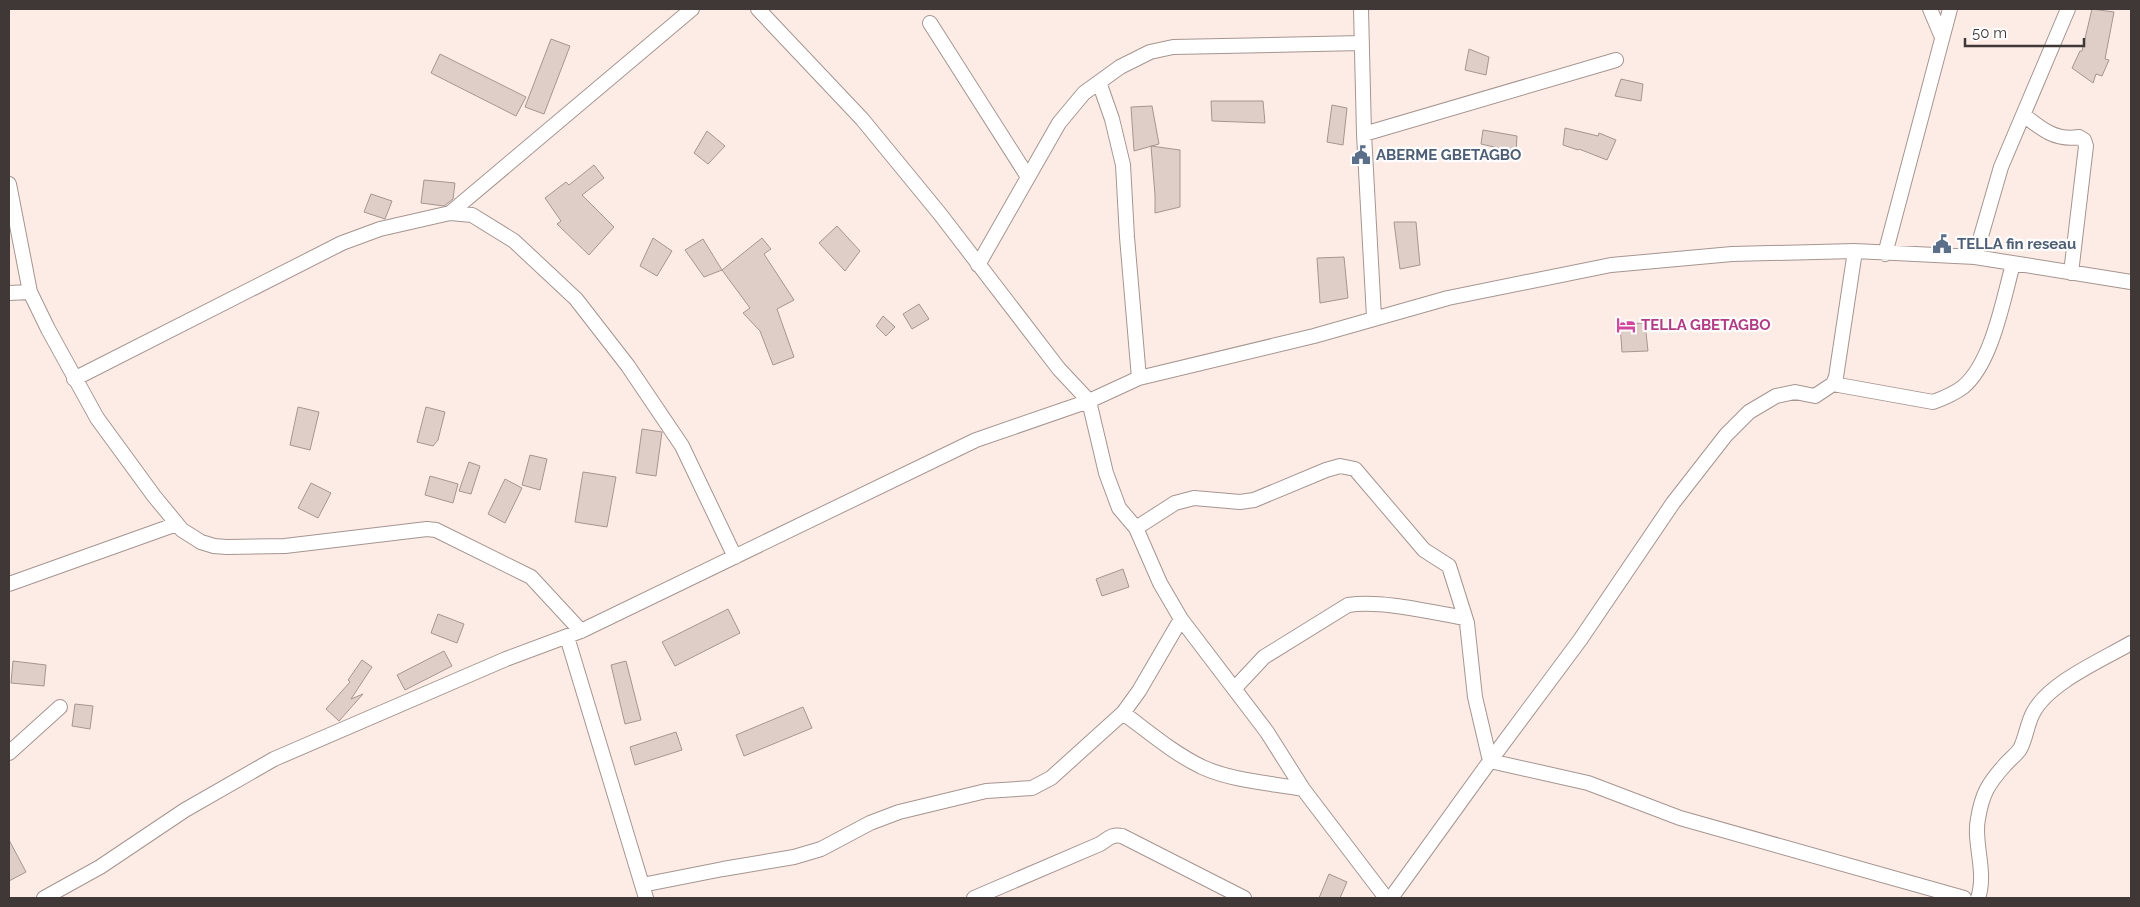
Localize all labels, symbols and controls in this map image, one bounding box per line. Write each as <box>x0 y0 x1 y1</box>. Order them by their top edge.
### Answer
scale bar <box>1965 15 2084 47</box>
text: 50 m <box>1972 24 2007 42</box>
public building icon: ABERME GBETAGBO <box>1350 144 1372 166</box>
place label: ABERME GBETAGBO <box>1376 146 1521 164</box>
public building icon: TELLA fin reseau <box>1931 233 1953 255</box>
place label: TELLA fin reseau <box>1957 235 2076 253</box>
hotel icon: TELLA GBETAGBO <box>1615 314 1637 336</box>
place label: TELLA GBETAGBO <box>1641 316 1771 334</box>

